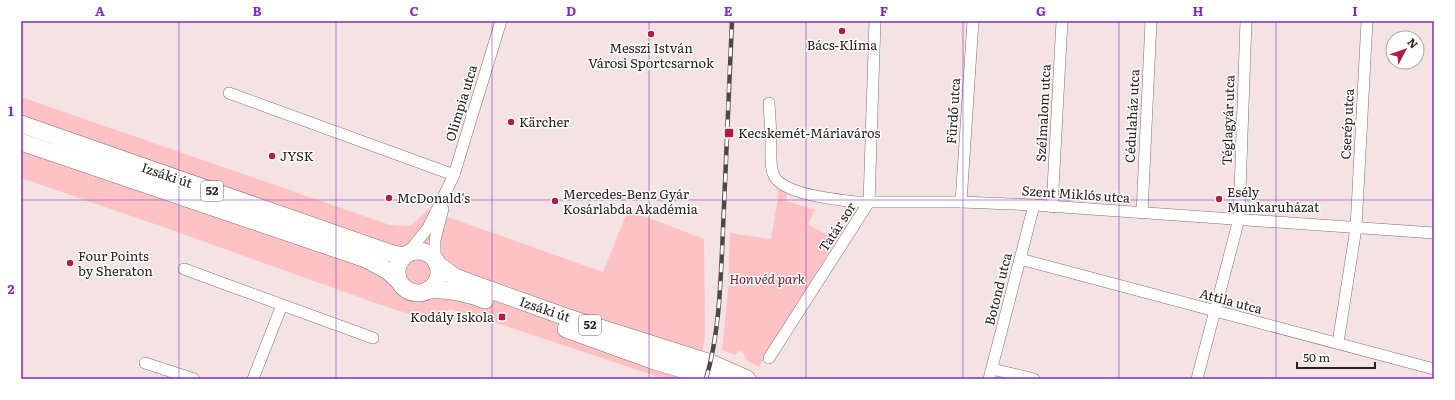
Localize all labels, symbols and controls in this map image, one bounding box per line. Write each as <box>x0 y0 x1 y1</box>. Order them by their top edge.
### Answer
text: A <box>95 1 105 20</box>
text: B <box>253 1 262 20</box>
text: C <box>409 1 419 20</box>
text: D <box>566 1 576 20</box>
text: E <box>724 1 733 20</box>
text: F <box>880 1 888 20</box>
text: G <box>1036 1 1046 20</box>
text: H <box>1193 1 1204 20</box>
text: I <box>1352 1 1358 20</box>
marker: Bács-Klíma <box>837 26 847 36</box>
marker: Messzi István Városi Sportcsarnok <box>646 29 656 39</box>
north arrow <box>1385 30 1425 70</box>
text: N <box>1404 34 1422 52</box>
place label: Bács-Klíma <box>807 35 877 54</box>
place label: Messzi István Városi Sportcsarnok <box>588 38 715 72</box>
street label: Olimpia utca <box>440 62 481 144</box>
street label: Szélmalom utca <box>1030 64 1055 162</box>
street label: Cédulaház utca <box>1120 68 1143 164</box>
street label: Téglagyár utca <box>1216 74 1239 166</box>
street label: Fürdő utca <box>941 77 964 145</box>
street label: Cserép utca <box>1335 88 1358 160</box>
text: 1 <box>8 101 14 120</box>
place label: Kärcher <box>519 112 570 131</box>
marker: Kärcher <box>506 117 516 127</box>
place label: Kecskemét-Máriaváros <box>738 123 880 142</box>
marker: Kecskemét-Máriaváros <box>723 127 735 139</box>
place label: JYSK <box>280 146 314 165</box>
marker: JYSK <box>267 151 277 161</box>
street label: Izsáki út <box>139 157 196 192</box>
street label: Szent Miklós utca <box>1021 180 1131 207</box>
road number: 52 <box>201 181 223 201</box>
place label: Esély Munkaruházat <box>1227 182 1320 216</box>
place label: Mercedes-Benz Gyár Kosárlabda Akadémia <box>563 184 698 218</box>
place label: McDonald's <box>397 188 470 207</box>
marker: McDonald's <box>384 193 394 203</box>
marker: Esély Munkaruházat <box>1214 194 1224 204</box>
marker: Mercedes-Benz Gyár Kosárlabda Akadémia <box>550 196 560 206</box>
street label: Tatár sor <box>813 198 860 255</box>
place label: Four Points by Sheraton <box>78 246 153 280</box>
street label: Botond utca <box>979 251 1016 327</box>
marker: Four Points by Sheraton <box>65 258 75 268</box>
park label: Honvéd park <box>729 269 806 288</box>
text: 2 <box>8 279 15 298</box>
street label: Attila utca <box>1198 283 1265 318</box>
street label: Izsáki út <box>517 291 574 326</box>
place label: Kodály Iskola <box>410 307 494 326</box>
marker: Kodály Iskola <box>497 312 507 322</box>
road number: 52 <box>579 315 601 335</box>
scale bar <box>1297 344 1375 370</box>
text: 50 m <box>1303 348 1330 366</box>

